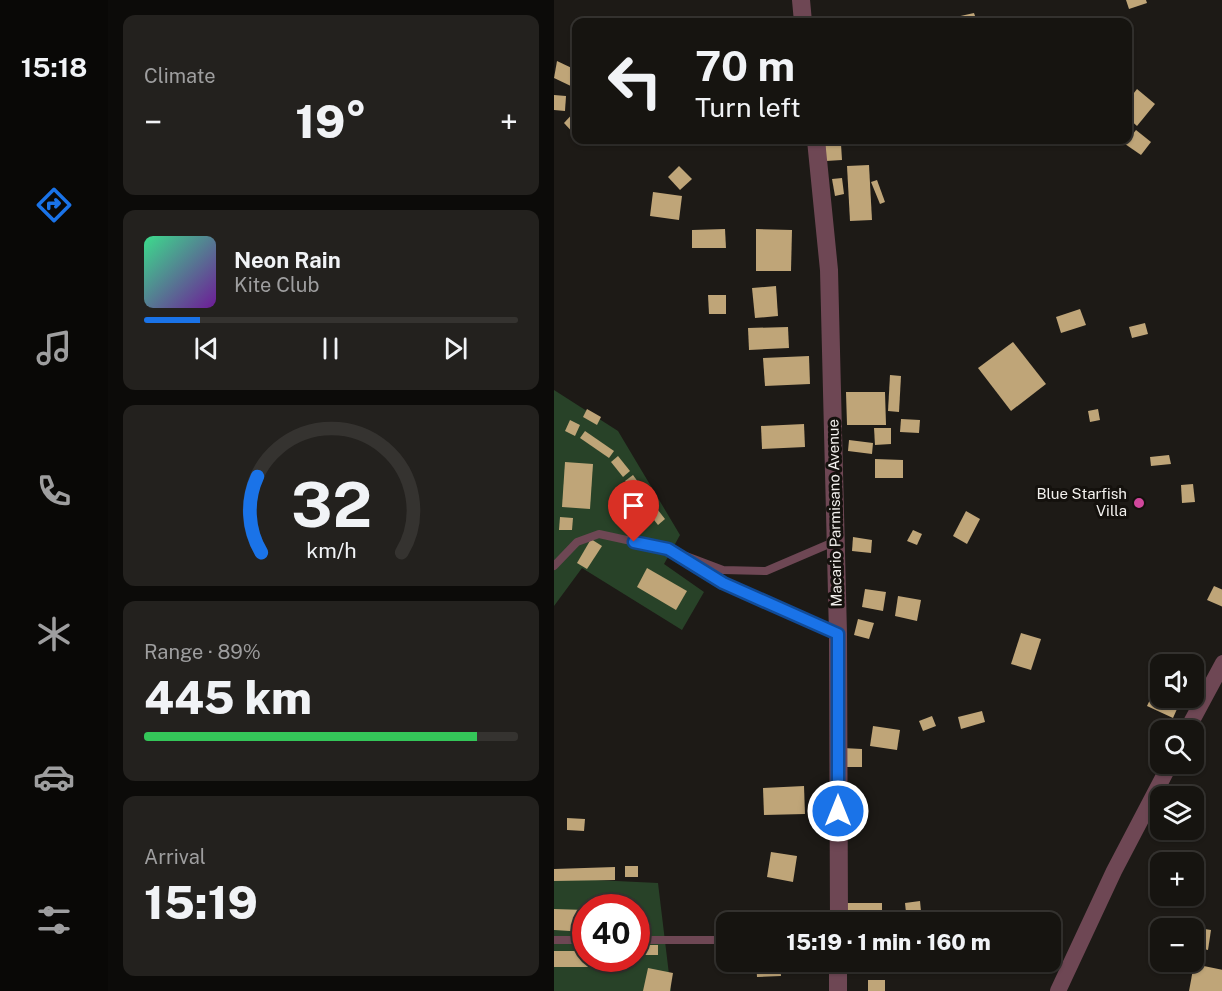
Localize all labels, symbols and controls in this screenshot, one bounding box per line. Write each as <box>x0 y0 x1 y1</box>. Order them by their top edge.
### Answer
text: 70 m <box>695 41 795 90</box>
icon: left <box>596 42 674 120</box>
text: 15:18 <box>21 51 87 83</box>
text: Climate <box>144 64 216 88</box>
text: Turn left <box>695 91 801 123</box>
text: 19° <box>295 95 367 148</box>
text: − <box>144 103 162 141</box>
text: + <box>500 103 518 141</box>
icon: directions <box>33 184 75 226</box>
text: Neon Rain <box>234 247 341 273</box>
text: Kite Club <box>234 273 319 297</box>
icon: music <box>33 327 75 369</box>
icon: previous <box>190 332 223 365</box>
icon: pause <box>314 332 347 365</box>
icon: next <box>439 332 472 365</box>
street label: Macario Parmisano Avenue <box>824 419 845 607</box>
text: 32 <box>290 468 372 541</box>
icon: phone <box>33 470 75 512</box>
pin <box>608 480 659 542</box>
place label: Blue Starfish Villa <box>1037 485 1127 519</box>
icon: arrive <box>617 489 650 522</box>
marker: Blue Starfish Villa <box>1132 496 1146 510</box>
text: km/h <box>306 538 356 563</box>
icon: climate <box>33 613 75 655</box>
text: Range · 89% <box>144 640 261 664</box>
map controls <box>1150 654 1204 972</box>
button: sound <box>1150 654 1204 708</box>
text: 445 km <box>144 671 312 724</box>
button: search <box>1150 720 1204 774</box>
icon: car <box>33 756 75 798</box>
position arrow <box>806 779 870 843</box>
button: layers <box>1150 786 1204 840</box>
text: Arrival <box>144 845 206 869</box>
button: + <box>1150 852 1204 906</box>
text: 15:19 <box>144 876 258 929</box>
speed limit sign: 40 <box>572 894 650 972</box>
icon: filters <box>33 899 75 941</box>
button: − <box>1150 918 1204 972</box>
text: 15:19 · 1 min · 160 m <box>786 929 991 955</box>

